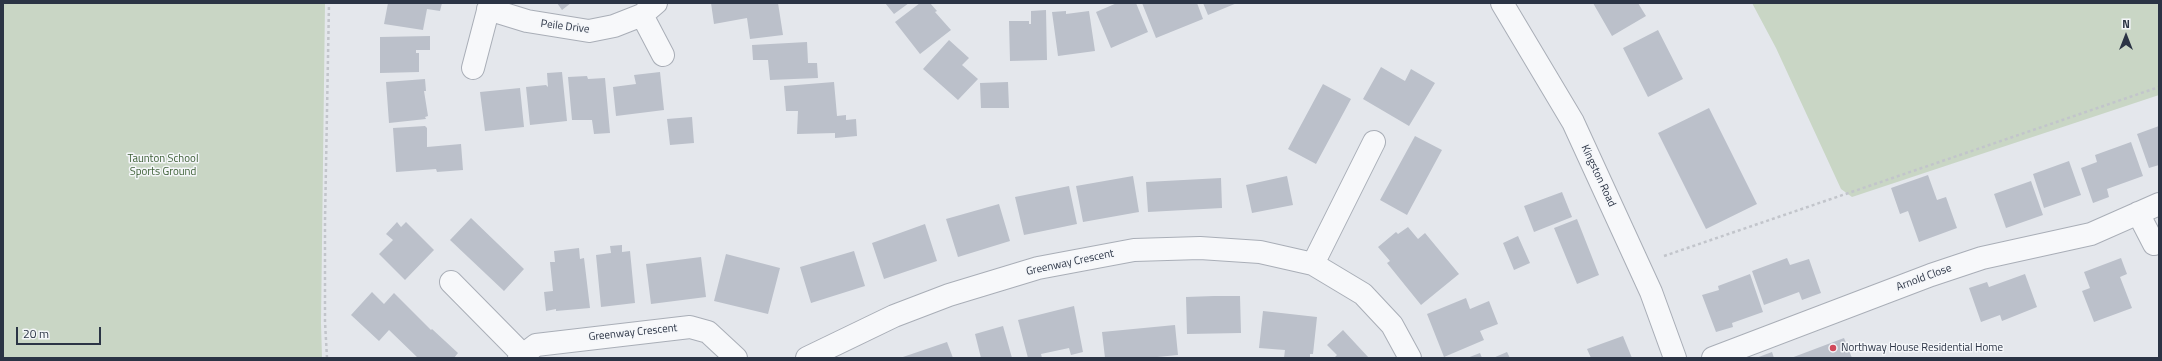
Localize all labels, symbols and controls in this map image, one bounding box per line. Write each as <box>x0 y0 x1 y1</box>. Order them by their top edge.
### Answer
north arrow <box>2106 16 2146 56</box>
text: N <box>2122 16 2130 32</box>
street label: Peile Drive <box>540 17 590 37</box>
street label: Kingston Road <box>1578 143 1618 209</box>
park label: Taunton School Sports Ground <box>128 152 198 178</box>
street label: Greenway Crescent <box>1025 247 1115 279</box>
street label: Arnold Close <box>1895 262 1953 294</box>
scale bar <box>18 319 103 345</box>
street label: Greenway Crescent <box>588 322 678 344</box>
text: 20 m <box>23 324 49 343</box>
place label: Northway House Residential Home <box>1841 341 2003 355</box>
marker: Northway House Residential Home <box>1828 343 1838 353</box>

